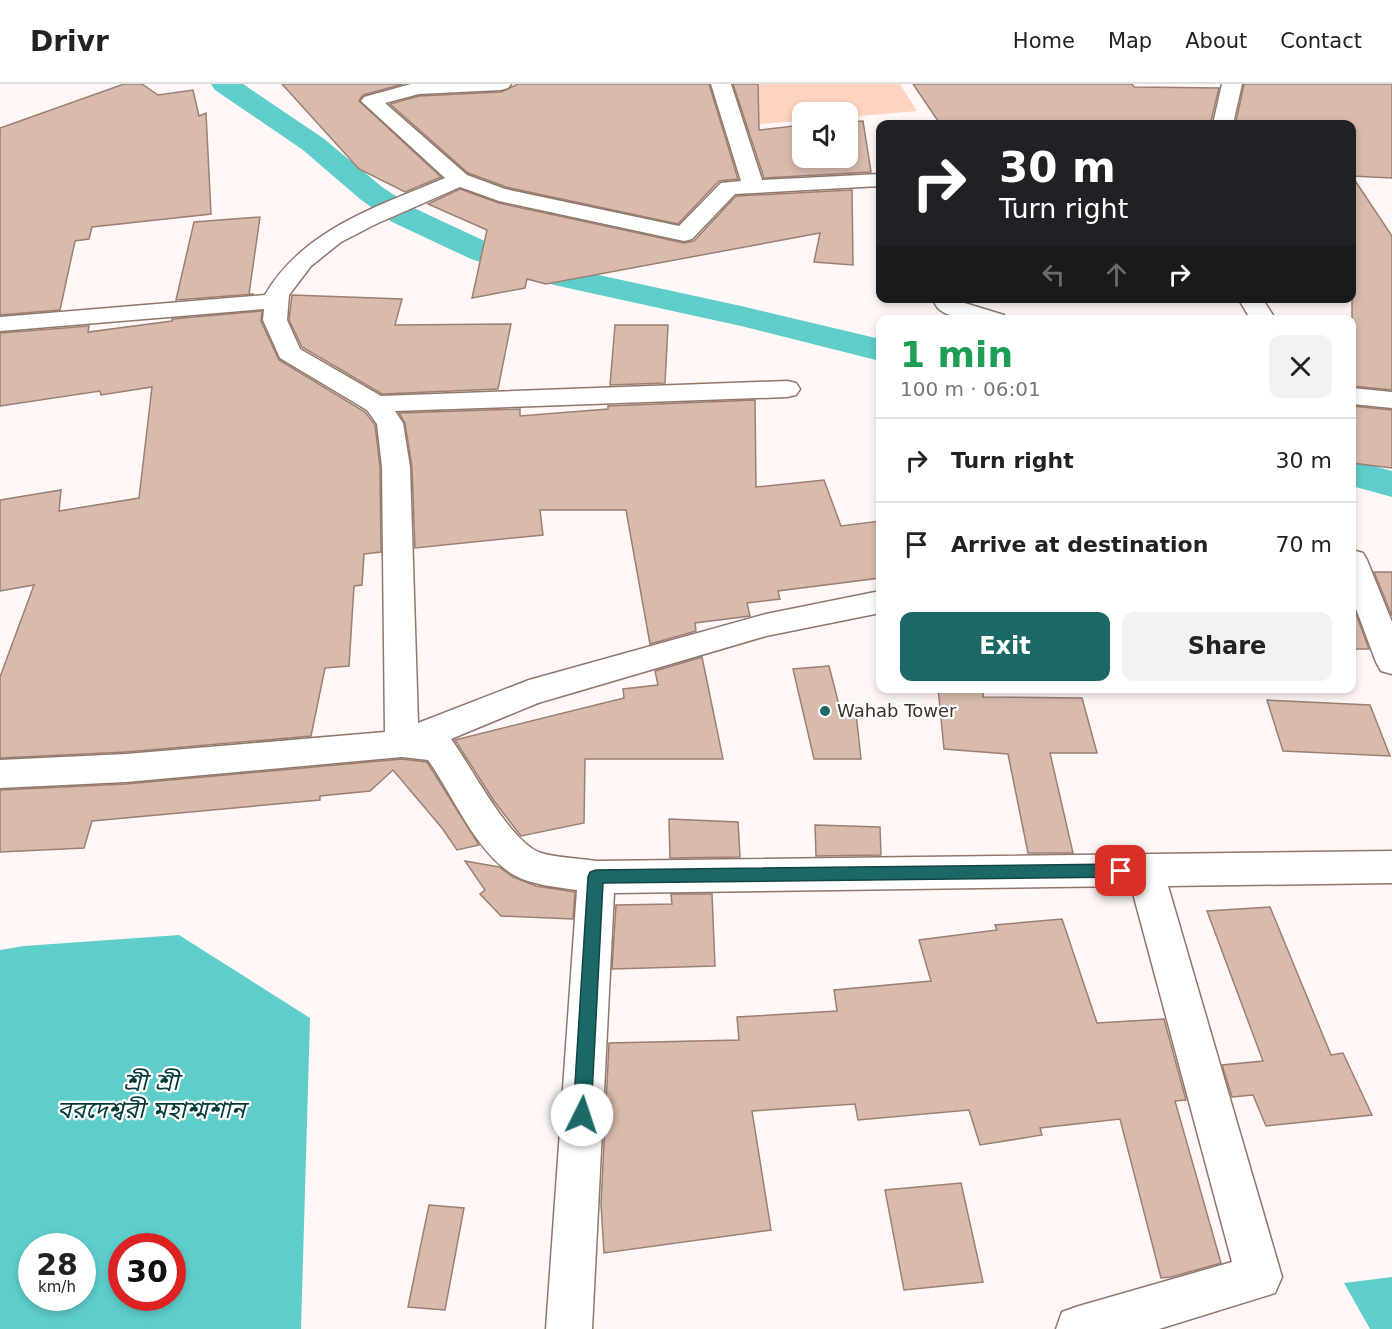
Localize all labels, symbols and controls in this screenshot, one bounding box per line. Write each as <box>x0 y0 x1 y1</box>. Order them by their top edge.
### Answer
text: Drivr <box>30 25 109 58</box>
text: Home <box>1013 29 1075 53</box>
text: Map <box>1108 29 1152 53</box>
text: About <box>1185 29 1247 53</box>
text: Contact <box>1280 29 1362 53</box>
map controls <box>792 102 858 168</box>
button: sound <box>792 102 858 168</box>
text: 30 m <box>999 143 1116 192</box>
icon: right <box>900 144 978 222</box>
text: Turn right <box>999 193 1128 224</box>
icon: left <box>1037 258 1070 291</box>
icon: ahead <box>1100 258 1133 291</box>
icon: right <box>1163 258 1196 291</box>
text: 1 min <box>900 334 1013 375</box>
button: close <box>1269 335 1332 398</box>
text: 100 m · 06:01 <box>900 377 1041 401</box>
icon: right <box>900 444 933 477</box>
text: Turn right <box>951 448 1074 473</box>
text: 30 m <box>1276 448 1332 473</box>
icon: arrive <box>900 528 933 561</box>
text: Arrive at destination <box>951 532 1208 557</box>
text: 70 m <box>1276 532 1332 557</box>
button: Exit <box>900 612 1110 681</box>
button: Share <box>1122 612 1332 681</box>
place label: Wahab Tower <box>837 700 957 721</box>
marker: Wahab Tower <box>818 704 832 718</box>
pin <box>1095 845 1146 896</box>
icon: arrive <box>1104 854 1137 887</box>
water label: শ্রী শ্রী বরদেশ্বরী মহাশ্মশান <box>57 1068 250 1124</box>
position arrow <box>550 1083 614 1147</box>
speed limit sign: 30 <box>108 1233 186 1311</box>
text: 28 <box>36 1247 78 1282</box>
text: km/h <box>38 1278 76 1296</box>

